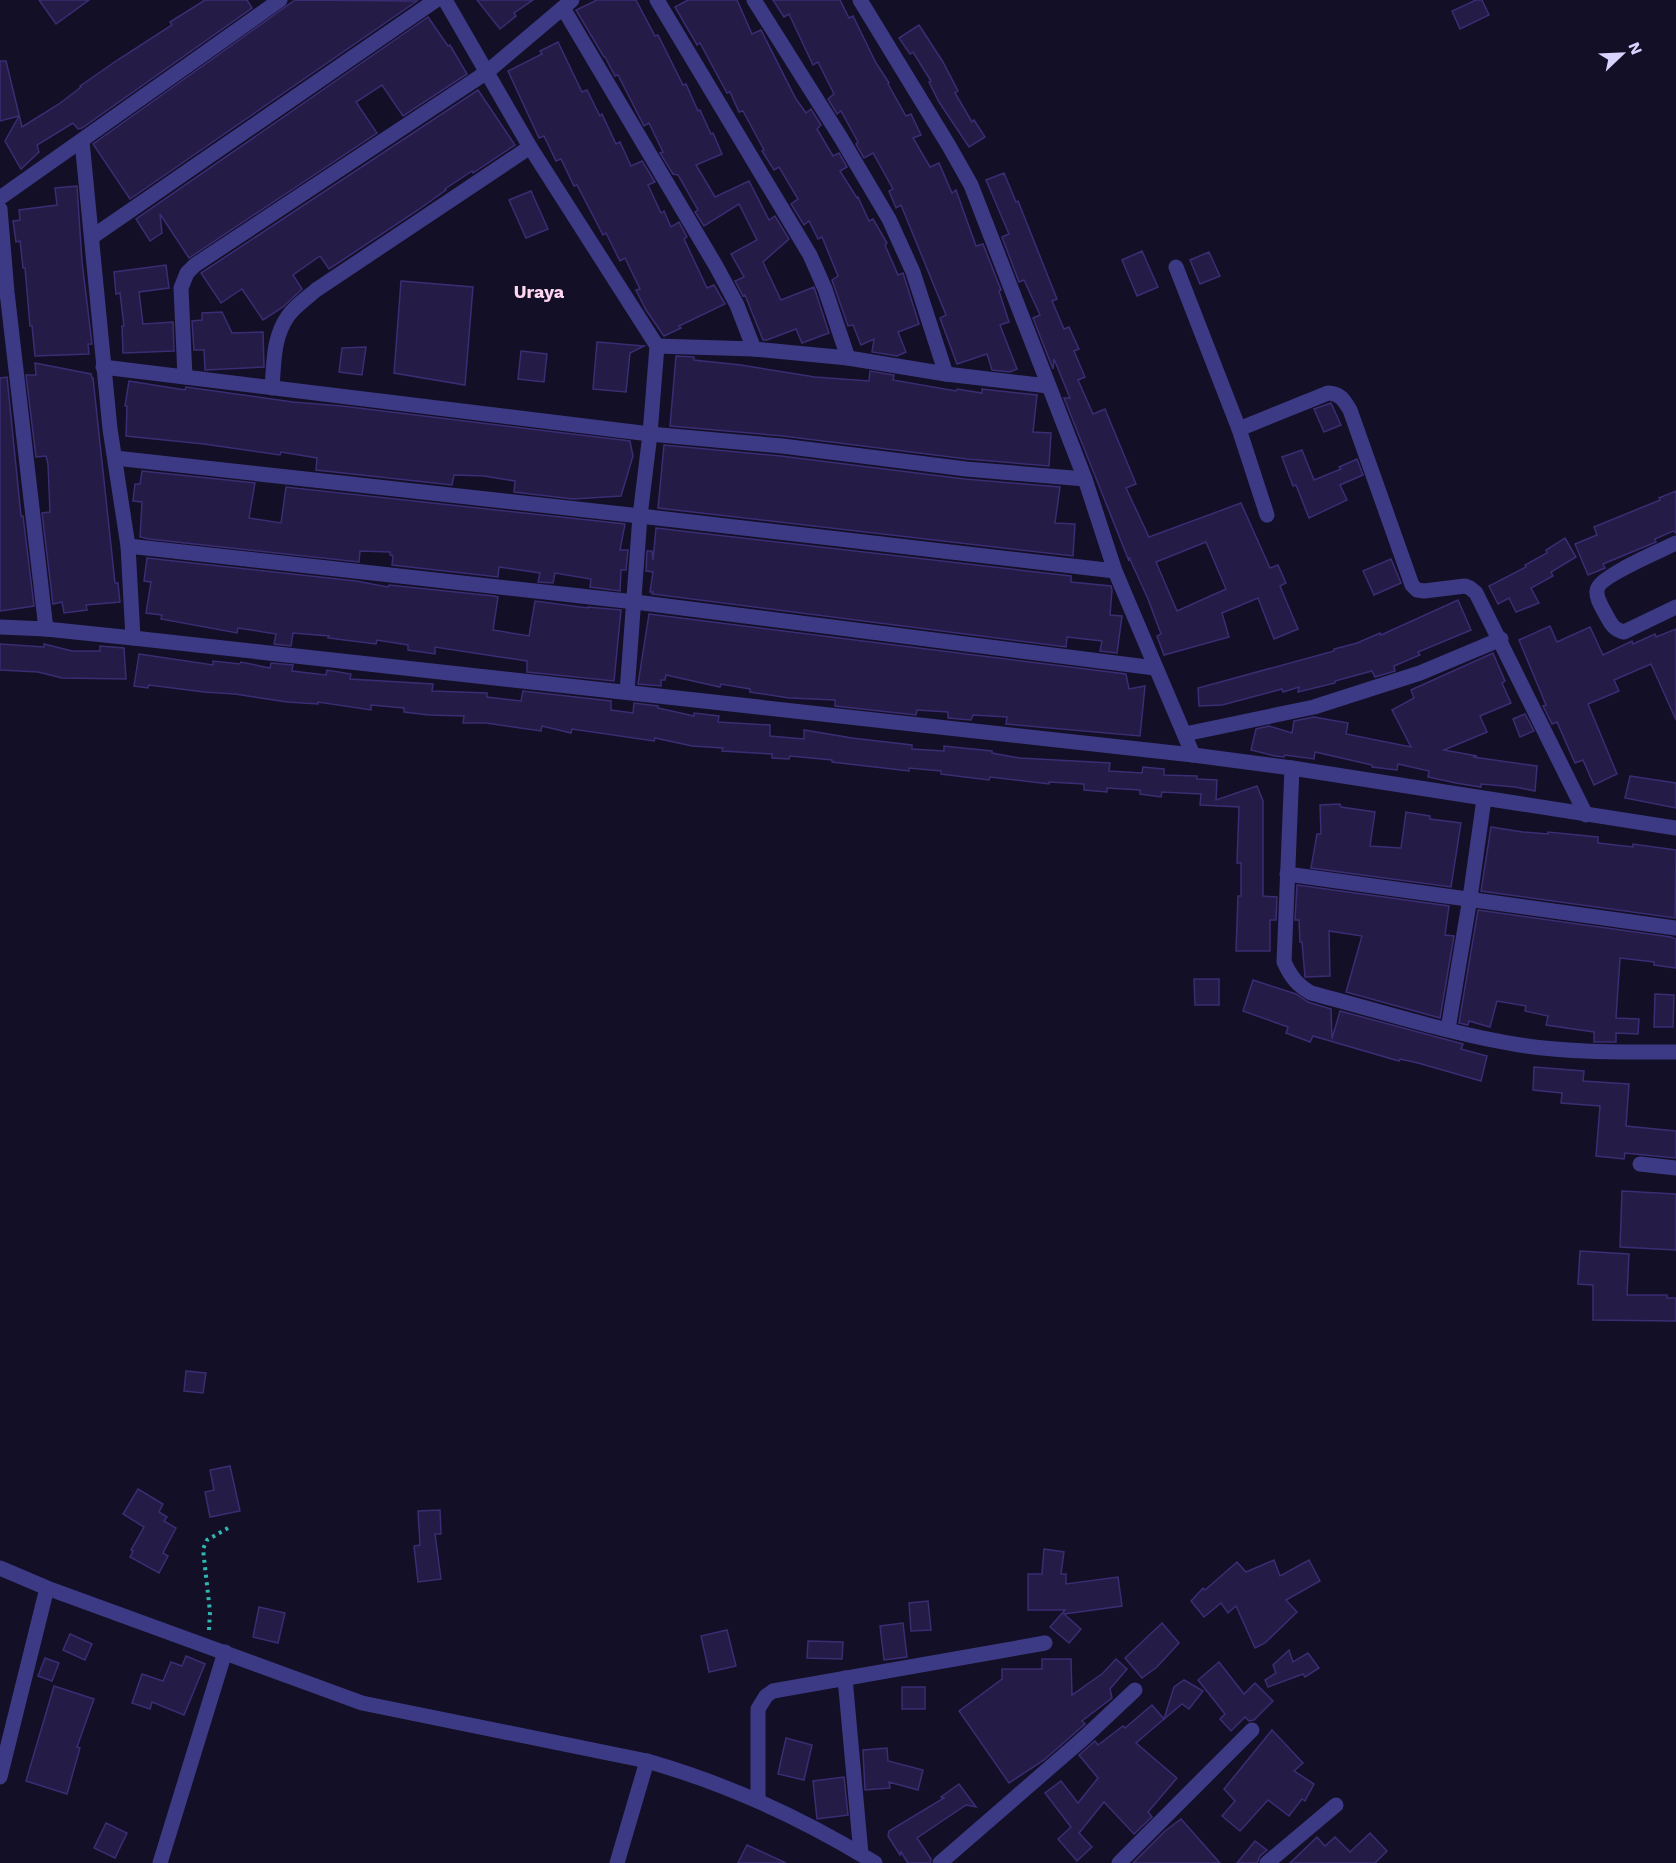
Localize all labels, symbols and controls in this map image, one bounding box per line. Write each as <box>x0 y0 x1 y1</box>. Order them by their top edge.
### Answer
north arrow <box>1592 24 1652 84</box>
text: N <box>1624 39 1646 58</box>
district label: Uraya <box>514 281 565 302</box>

